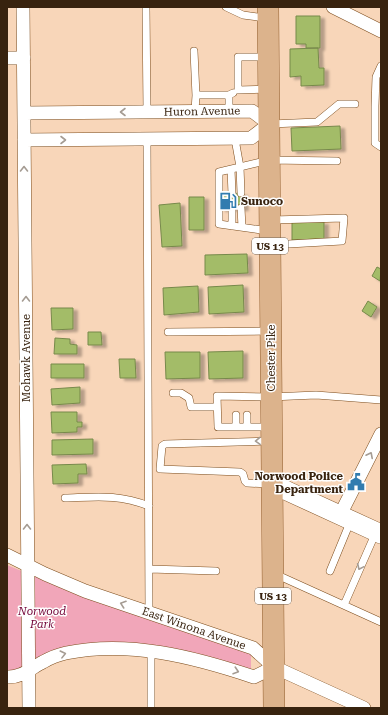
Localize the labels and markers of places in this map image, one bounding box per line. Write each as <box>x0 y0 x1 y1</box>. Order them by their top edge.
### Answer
fuel station icon: Sunoco <box>218 191 238 211</box>
place label: Sunoco <box>241 195 283 208</box>
place label: Norwood Police Department <box>254 470 344 496</box>
public building icon: Norwood Police Department <box>346 472 366 492</box>

